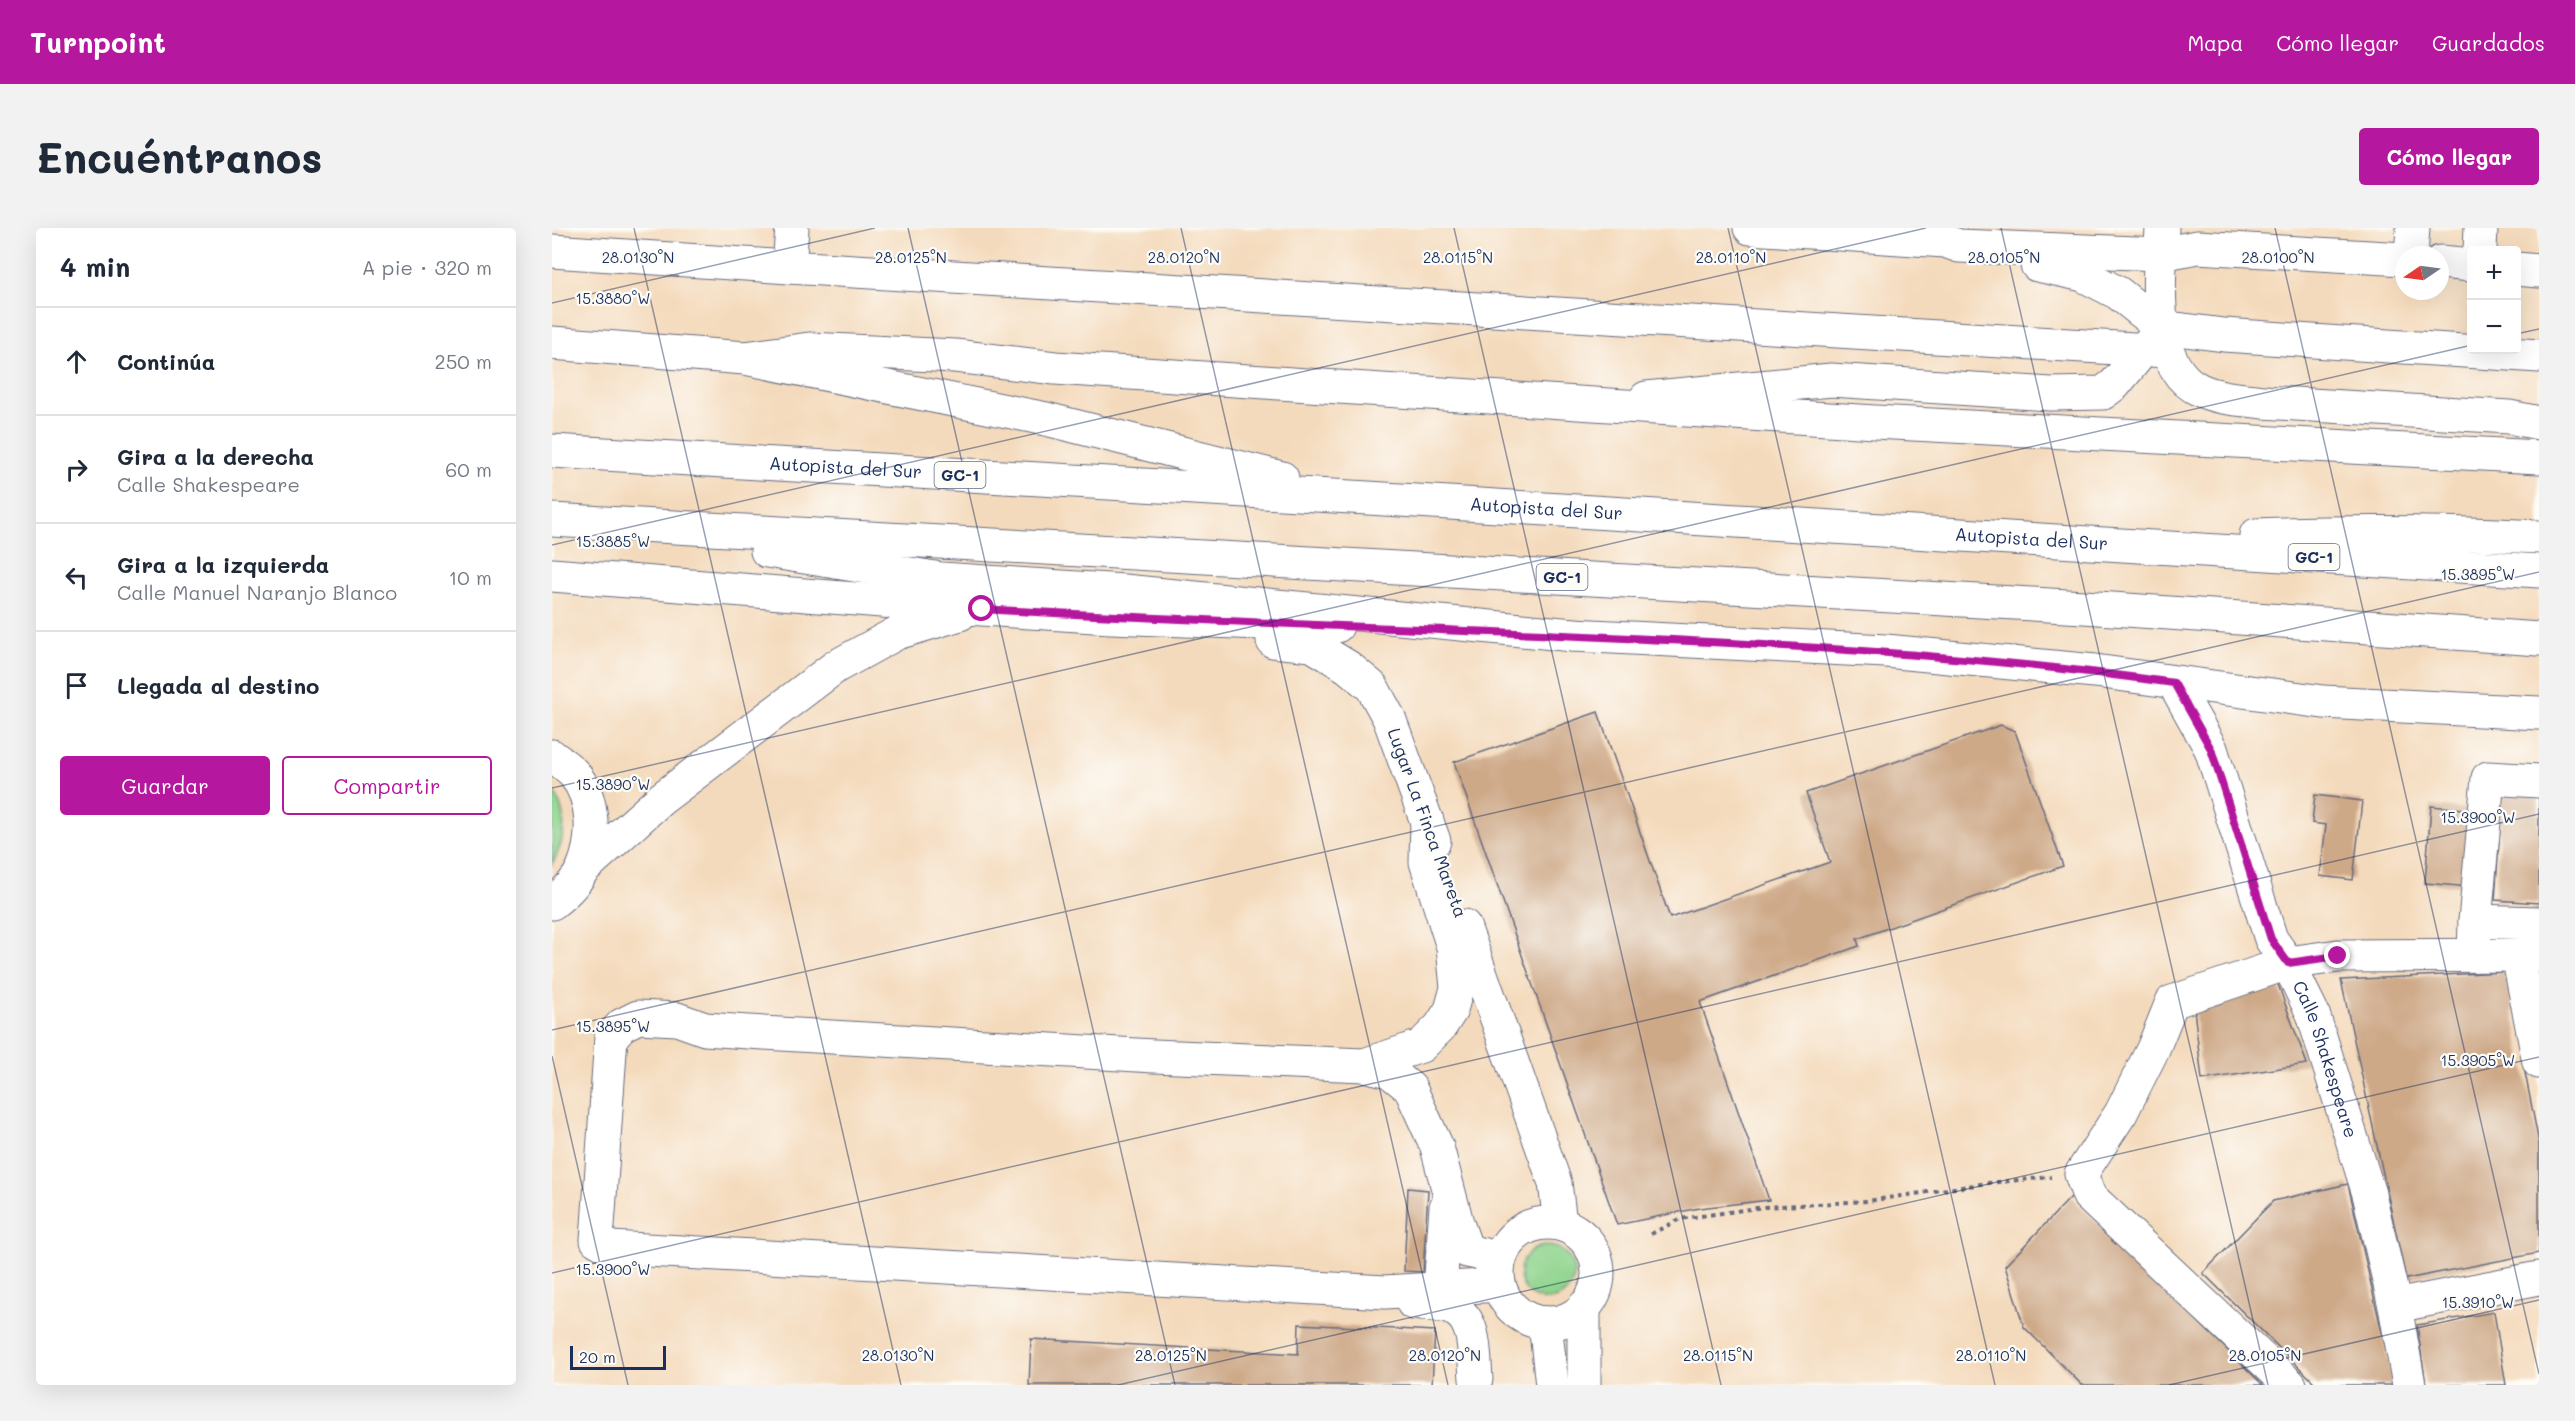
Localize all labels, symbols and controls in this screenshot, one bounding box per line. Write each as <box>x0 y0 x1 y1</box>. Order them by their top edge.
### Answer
text: Turnpoint <box>30 24 166 60</box>
text: Mapa <box>2187 29 2243 56</box>
text: Cómo llegar <box>2276 29 2399 56</box>
text: Guardados <box>2432 29 2545 56</box>
button: Cómo llegar <box>2359 128 2539 185</box>
text: Encuéntranos <box>36 129 322 184</box>
north arrow <box>2395 246 2449 300</box>
map controls <box>2467 246 2521 354</box>
button: + <box>2467 246 2521 300</box>
text: 28.0130°N <box>602 247 674 267</box>
text: 28.0125°N <box>875 247 947 267</box>
text: 28.0120°N <box>1148 247 1220 267</box>
text: 28.0115°N <box>1423 247 1493 267</box>
text: 28.0110°N <box>1696 247 1766 267</box>
text: 28.0105°N <box>1968 247 2040 267</box>
text: 28.0100°N <box>2241 247 2315 267</box>
text: 4 min <box>60 250 130 284</box>
text: A pie · 320 m <box>362 254 492 280</box>
text: 15.3880°W <box>575 288 651 308</box>
button: − <box>2467 300 2521 354</box>
icon: ahead <box>60 345 93 378</box>
text: Continúa <box>117 347 215 376</box>
text: 250 m <box>435 348 492 374</box>
text: Gira a la derecha <box>117 442 314 471</box>
street label: Autopista del Sur <box>768 451 923 483</box>
icon: right <box>60 453 93 486</box>
text: 60 m <box>445 456 492 482</box>
road number: GC-1 <box>934 462 986 488</box>
text: Calle Shakespeare <box>117 471 300 497</box>
street label: Autopista del Sur <box>1469 491 1624 525</box>
street label: Autopista del Sur <box>1954 522 2109 555</box>
text: 15.3885°W <box>576 531 650 551</box>
road number: GC-1 <box>2288 544 2340 570</box>
text: Gira a la izquierda <box>117 550 329 579</box>
icon: left <box>60 561 93 594</box>
text: 10 m <box>448 564 492 590</box>
road number: GC-1 <box>1536 564 1588 590</box>
text: 15.3895°W <box>2441 564 2515 584</box>
text: Calle Manuel Naranjo Blanco <box>117 579 397 605</box>
route start <box>968 595 994 621</box>
icon: arrive <box>60 669 93 702</box>
text: Llegada al destino <box>117 671 319 700</box>
street label: Lugar La Finca Mareta <box>1382 724 1473 921</box>
button: Guardar <box>60 756 270 815</box>
button: Compartir <box>282 756 492 815</box>
text: 15.3890°W <box>576 774 650 794</box>
text: 15.3900°W <box>2440 807 2516 827</box>
route end <box>2324 942 2350 968</box>
street label: Calle Shakespeare <box>2288 976 2364 1141</box>
text: 15.3895°W <box>576 1016 650 1036</box>
text: 15.3905°W <box>2441 1050 2515 1070</box>
text: 15.3900°W <box>575 1259 651 1279</box>
text: 15.3910°W <box>2442 1292 2514 1312</box>
scale bar <box>570 1343 666 1370</box>
text: 28.0130°N <box>862 1345 934 1365</box>
text: 28.0125°N <box>1135 1345 1207 1365</box>
text: 28.0120°N <box>1409 1345 1481 1365</box>
text: 28.0115°N <box>1683 1345 1753 1365</box>
text: 28.0110°N <box>1956 1345 2026 1365</box>
text: 28.0105°N <box>2229 1345 2301 1365</box>
text: 20 m <box>579 1346 616 1367</box>

